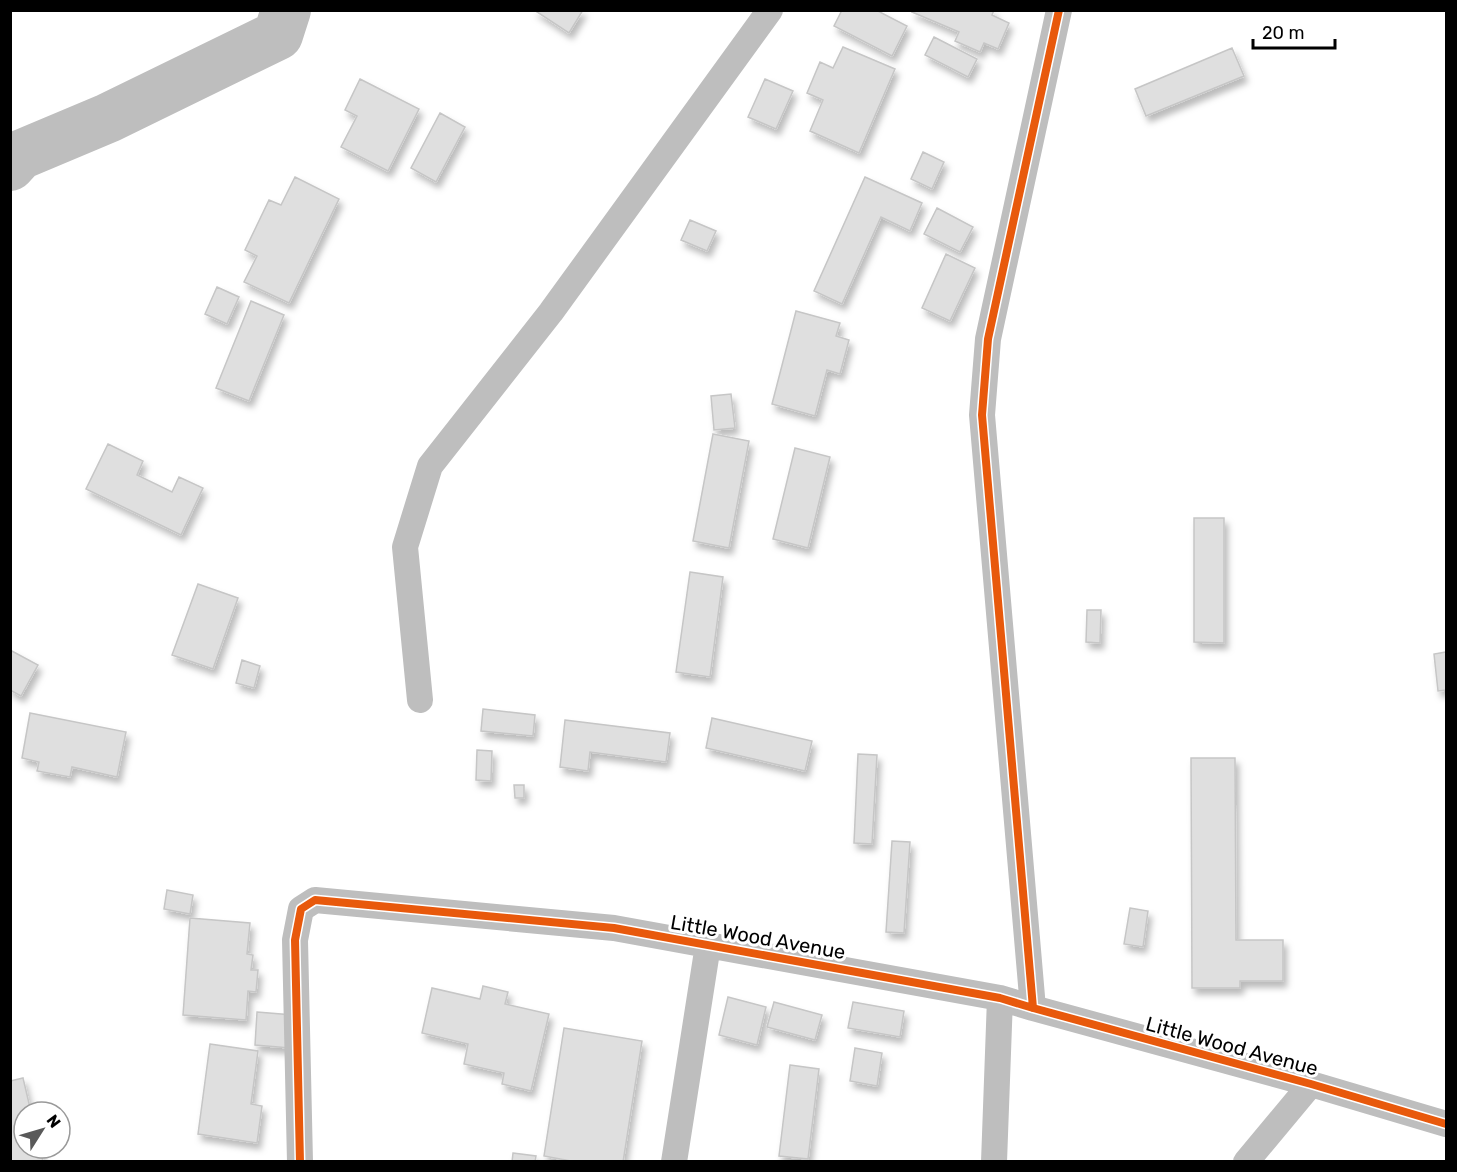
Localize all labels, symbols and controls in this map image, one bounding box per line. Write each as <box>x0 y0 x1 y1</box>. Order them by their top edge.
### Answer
scale bar <box>1253 12 1336 50</box>
text: 20 m <box>1262 22 1304 44</box>
street label: Little Wood Avenue <box>669 910 847 964</box>
street label: Little Wood Avenue <box>1143 1011 1321 1081</box>
north arrow <box>12 1100 72 1160</box>
text: N <box>43 1111 65 1132</box>

